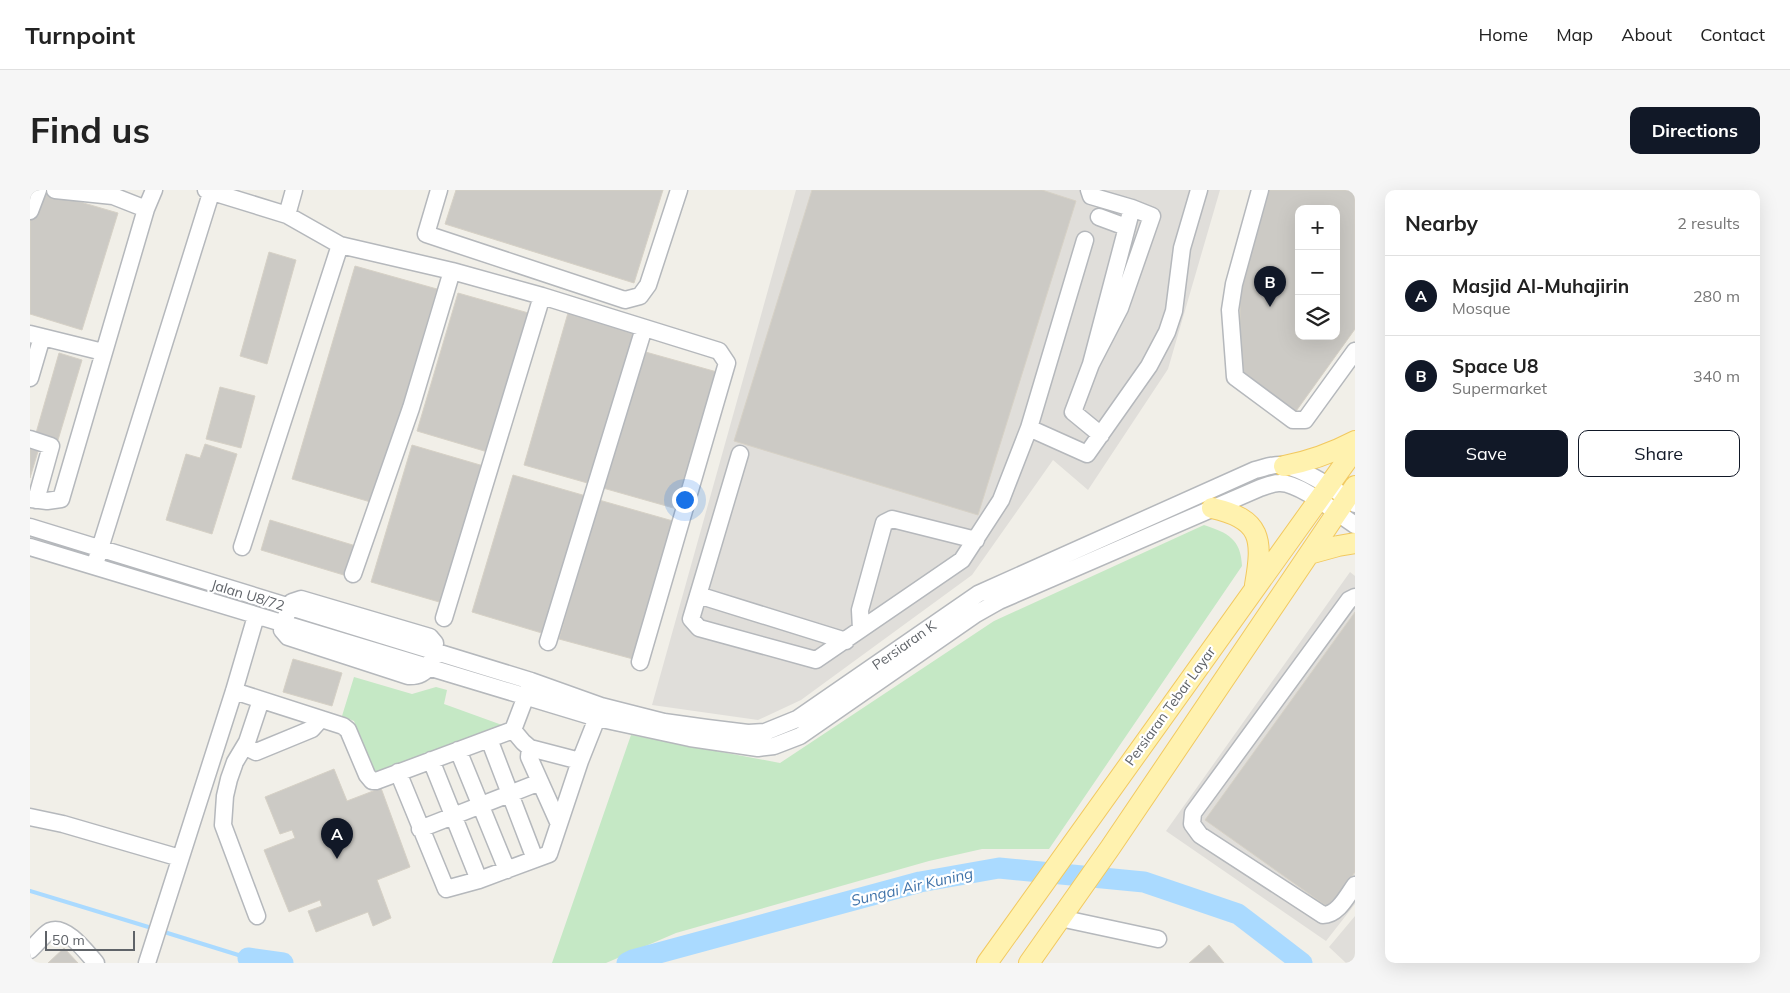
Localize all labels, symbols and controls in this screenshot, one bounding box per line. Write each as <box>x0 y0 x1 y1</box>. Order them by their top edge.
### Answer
text: Turnpoint <box>25 20 135 50</box>
text: Home <box>1478 23 1528 46</box>
text: Map <box>1556 23 1593 46</box>
text: About <box>1621 23 1672 46</box>
text: Contact <box>1700 23 1765 46</box>
button: Directions <box>1630 107 1760 154</box>
text: Find us <box>30 108 150 152</box>
map controls <box>1295 205 1340 340</box>
button: + <box>1295 205 1340 250</box>
text: Nearby <box>1405 210 1478 236</box>
text: 2 results <box>1677 213 1740 233</box>
button: − <box>1295 250 1340 295</box>
pin: B <box>1254 266 1286 307</box>
text: Masjid Al-Muhajirin <box>1452 274 1629 298</box>
text: A <box>1415 286 1427 306</box>
text: 280 m <box>1693 286 1740 306</box>
button: layers <box>1295 295 1340 340</box>
text: Mosque <box>1452 298 1510 318</box>
text: Space U8 <box>1452 354 1538 378</box>
text: B <box>1415 366 1427 386</box>
text: 340 m <box>1693 366 1740 386</box>
text: Supermarket <box>1452 378 1547 398</box>
button: Save <box>1405 430 1568 477</box>
button: Share <box>1578 430 1740 477</box>
your location <box>672 487 698 513</box>
street label: Jalan U8/72 <box>209 575 287 615</box>
street label: Persiaran K <box>868 616 940 674</box>
street label: Persiaran Tebar Layar <box>1121 642 1220 769</box>
pin: A <box>321 818 353 859</box>
water label: Sungai Air Kuning <box>849 863 975 910</box>
scale bar <box>45 928 135 951</box>
text: 50 m <box>52 931 85 949</box>

